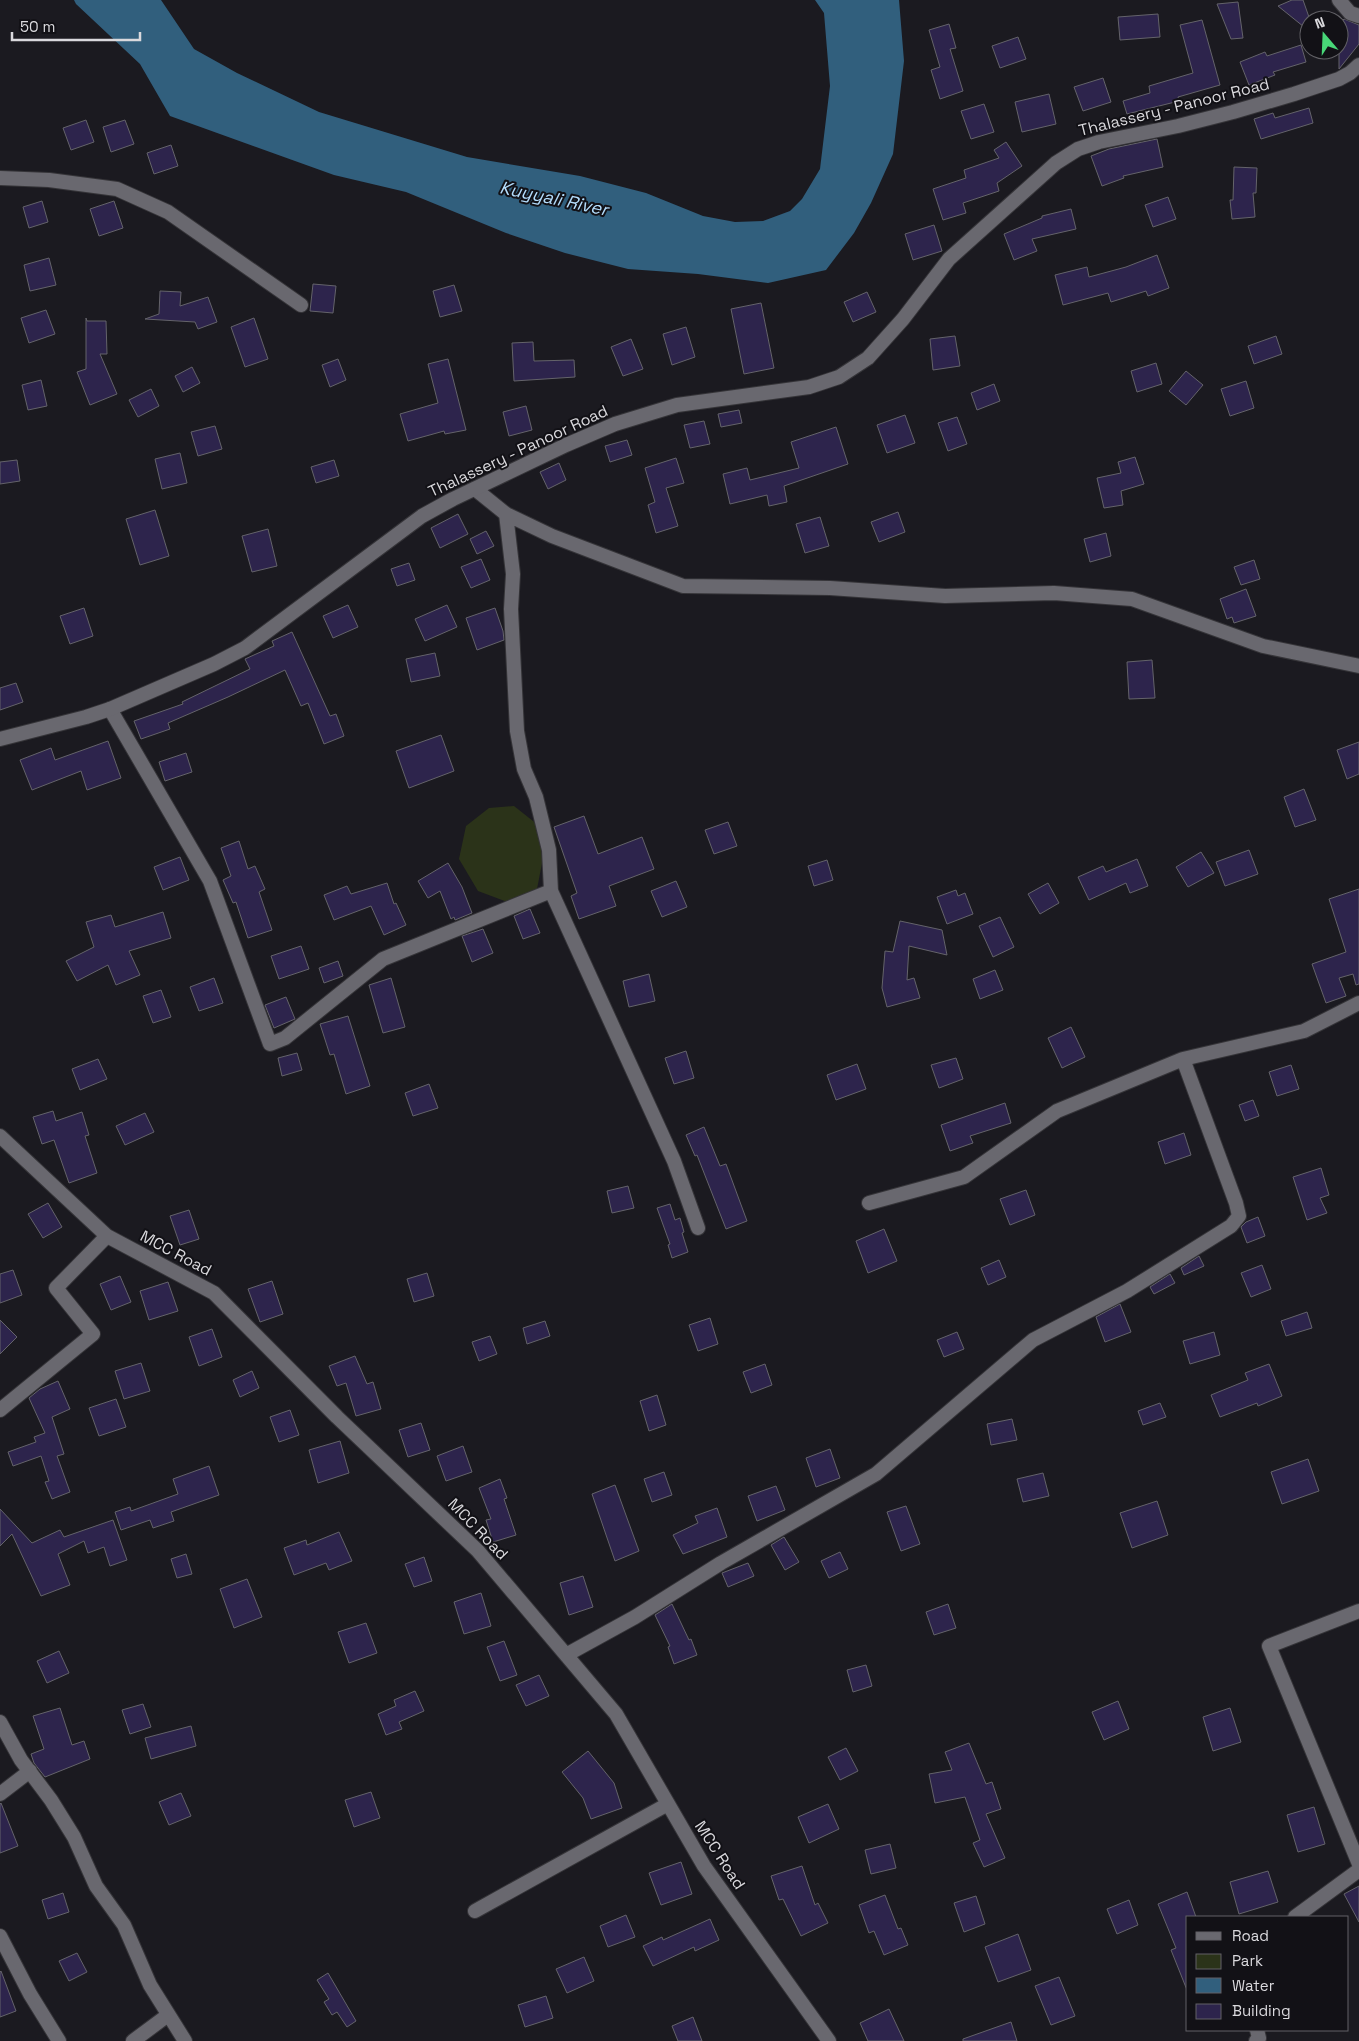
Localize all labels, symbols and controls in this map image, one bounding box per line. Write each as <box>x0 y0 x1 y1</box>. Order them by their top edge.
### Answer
scale bar <box>12 10 140 42</box>
north arrow <box>1299 10 1349 60</box>
text: N <box>1312 13 1327 33</box>
text: 50 m <box>20 17 55 36</box>
street label: Thalassery - Panoor Road <box>1076 73 1272 141</box>
water label: Kuyyali River <box>498 175 612 221</box>
street label: Thalassery - Panoor Road <box>425 400 611 502</box>
street label: MCC Road <box>137 1225 215 1281</box>
street label: MCC Road <box>443 1494 513 1564</box>
street label: MCC Road <box>690 1817 750 1893</box>
legend <box>1186 1916 1349 2031</box>
text: Road <box>1232 1926 1269 1945</box>
text: Park <box>1232 1951 1263 1970</box>
text: Water <box>1232 1976 1275 1995</box>
text: Building <box>1232 2001 1291 2020</box>

